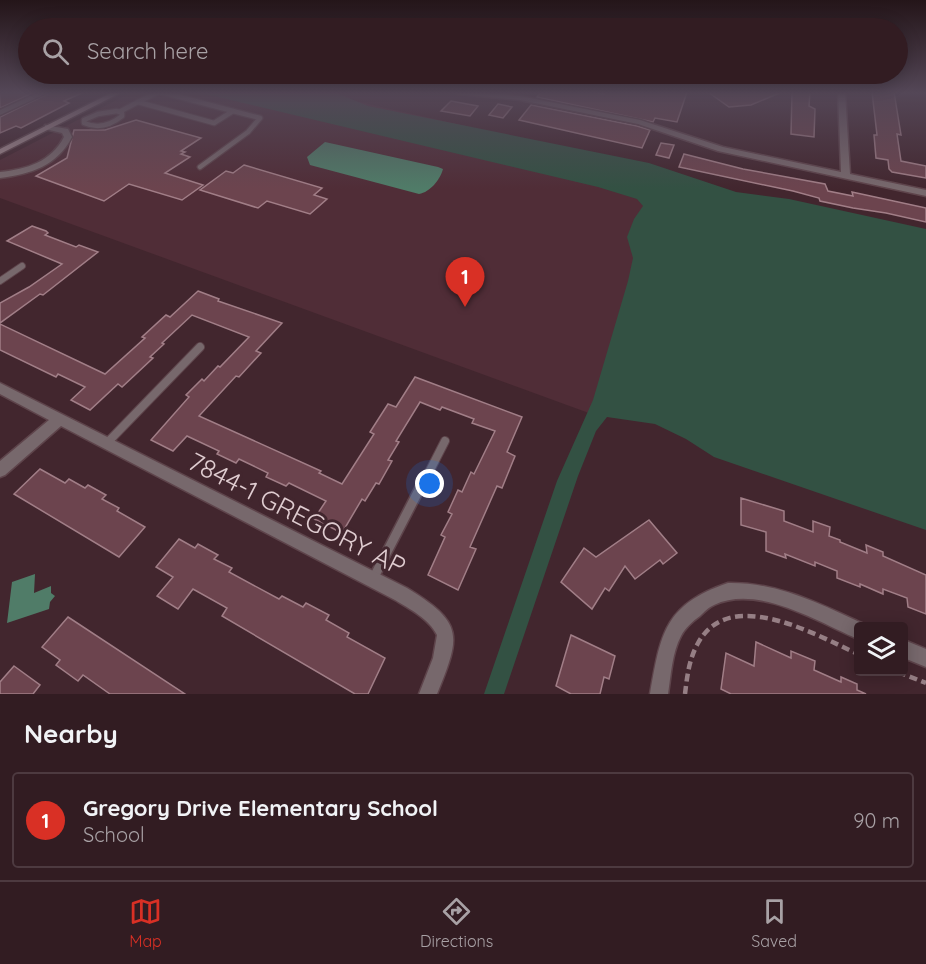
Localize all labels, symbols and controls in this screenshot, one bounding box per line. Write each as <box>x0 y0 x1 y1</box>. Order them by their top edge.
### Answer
search box <box>18 18 908 84</box>
icon: search <box>39 35 72 68</box>
text: Search here <box>87 37 208 65</box>
pin: 1 <box>446 258 484 307</box>
street label: 7844-1 GREGORY AP <box>183 444 411 583</box>
your location <box>415 469 444 498</box>
map controls <box>854 622 908 676</box>
button: layers <box>854 622 908 676</box>
text: Nearby <box>24 717 118 750</box>
text: Gregory Drive Elementary School <box>83 794 438 822</box>
text: 1 <box>42 808 49 833</box>
text: 90 m <box>853 808 900 833</box>
text: School <box>83 822 145 847</box>
tab: Map <box>129 895 162 951</box>
tab: Directions <box>420 895 493 951</box>
tab: Saved <box>751 895 797 951</box>

